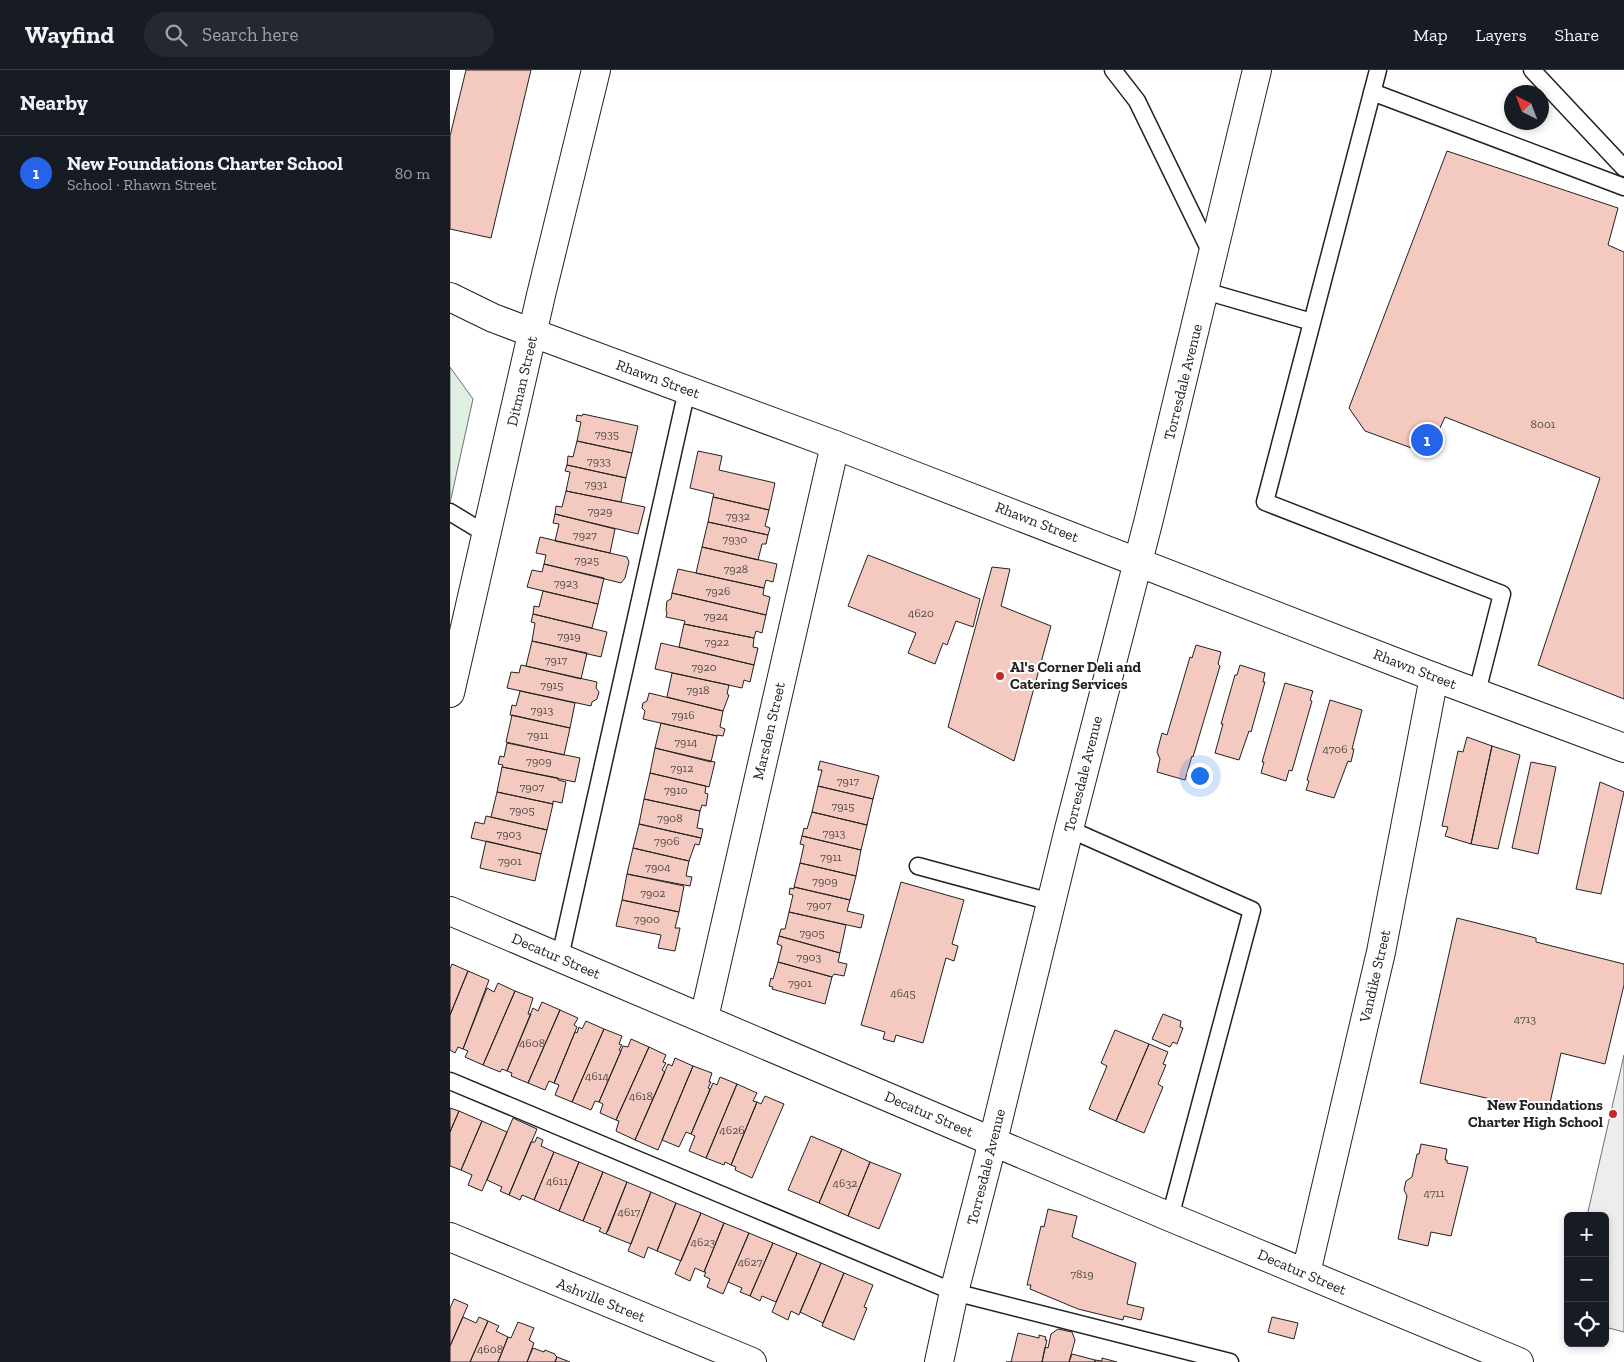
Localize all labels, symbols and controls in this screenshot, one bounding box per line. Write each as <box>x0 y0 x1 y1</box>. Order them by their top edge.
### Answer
search box <box>144 12 494 57</box>
text: Wayfind <box>25 20 114 49</box>
icon: search <box>162 21 190 49</box>
text: Search here <box>202 23 298 46</box>
text: Map <box>1413 24 1448 46</box>
text: Layers <box>1476 24 1527 46</box>
text: Share <box>1555 24 1599 46</box>
north arrow <box>1504 85 1549 130</box>
text: Nearby <box>20 90 88 115</box>
text: New Foundations Charter School <box>67 152 343 175</box>
text: 1 <box>33 164 39 183</box>
text: 80 m <box>395 164 430 183</box>
text: School · Rhawn Street <box>67 175 217 194</box>
street label: Torresdale Avenue <box>1160 322 1206 442</box>
street label: Ditman Street <box>503 334 541 428</box>
street label: Rhawn Street <box>614 356 703 403</box>
house number: 8001 <box>1531 417 1556 431</box>
pin: 1 <box>1411 421 1443 459</box>
house number: 7935 <box>595 427 619 441</box>
house number: 7933 <box>587 454 611 468</box>
house number: 7931 <box>585 477 608 491</box>
street label: Rhawn Street <box>993 498 1082 546</box>
house number: 7929 <box>588 504 612 518</box>
house number: 7932 <box>726 509 750 523</box>
house number: 7927 <box>573 528 597 542</box>
house number: 7930 <box>723 532 747 546</box>
house number: 7925 <box>575 553 599 567</box>
house number: 7928 <box>724 562 748 576</box>
house number: 7923 <box>554 576 578 590</box>
house number: 7926 <box>706 584 730 598</box>
house number: 4620 <box>908 606 934 620</box>
house number: 7924 <box>704 609 729 623</box>
house number: 7919 <box>557 629 581 643</box>
house number: 7922 <box>705 635 729 649</box>
street label: Rhawn Street <box>1371 645 1460 693</box>
house number: 7917 <box>545 653 567 667</box>
place label: Al's Corner Deli and Catering Services <box>1010 658 1142 693</box>
house number: 7920 <box>691 660 717 674</box>
marker: Al's Corner Deli and Catering Services <box>994 670 1006 682</box>
house number: 7915 <box>541 678 563 692</box>
street label: Marsden Street <box>749 680 789 782</box>
house number: 7918 <box>686 683 710 697</box>
house number: 7913 <box>531 703 553 717</box>
house number: 7916 <box>671 708 695 722</box>
street label: Torresdale Avenue <box>1060 714 1106 834</box>
house number: 7911 <box>527 728 549 742</box>
house number: 7914 <box>674 735 698 749</box>
house number: 4706 <box>1322 742 1348 756</box>
house number: 7909 <box>526 754 552 768</box>
house number: 7912 <box>671 761 693 775</box>
your location <box>1187 763 1213 789</box>
house number: 7917 <box>837 774 859 788</box>
house number: 7907 <box>520 780 545 794</box>
house number: 7910 <box>664 783 688 797</box>
house number: 7915 <box>832 799 854 813</box>
house number: 7905 <box>509 803 535 817</box>
house number: 7908 <box>657 811 683 825</box>
house number: 7913 <box>823 826 845 840</box>
house number: 7903 <box>497 827 522 841</box>
house number: 7906 <box>654 834 680 848</box>
house number: 7911 <box>820 850 842 864</box>
house number: 7901 <box>498 854 522 868</box>
house number: 7904 <box>645 860 671 874</box>
house number: 7909 <box>812 874 838 888</box>
house number: 7902 <box>640 886 666 900</box>
house number: 7907 <box>807 898 832 912</box>
house number: 7900 <box>634 912 660 926</box>
house number: 7905 <box>799 926 825 940</box>
street label: Vandike Street <box>1355 927 1395 1025</box>
street label: Decatur Street <box>509 929 604 983</box>
house number: 7903 <box>797 950 822 964</box>
house number: 7901 <box>788 976 812 990</box>
house number: 4645 <box>890 986 916 1000</box>
house number: 4713 <box>1514 1012 1536 1026</box>
house number: 4608 <box>519 1036 545 1050</box>
house number: 4614 <box>585 1069 609 1083</box>
street label: Decatur Street <box>882 1087 977 1141</box>
house number: 4618 <box>629 1089 653 1103</box>
place label: New Foundations Charter High School <box>1468 1096 1603 1131</box>
street label: Torresdale Avenue <box>963 1107 1009 1227</box>
marker: New Foundations Charter High School <box>1607 1108 1619 1120</box>
house number: 4626 <box>719 1123 745 1137</box>
house number: 4611 <box>546 1174 568 1188</box>
house number: 4632 <box>833 1176 857 1190</box>
house number: 4711 <box>1423 1186 1445 1200</box>
house number: 4617 <box>618 1205 641 1219</box>
map controls <box>1564 1212 1609 1347</box>
button: + <box>1564 1212 1609 1257</box>
house number: 4623 <box>691 1235 716 1249</box>
street label: Decatur Street <box>1255 1245 1350 1299</box>
house number: 4627 <box>738 1255 763 1269</box>
button: − <box>1564 1257 1609 1302</box>
house number: 7819 <box>1070 1267 1094 1281</box>
street label: Ashville Street <box>554 1274 648 1326</box>
button: locate <box>1564 1302 1609 1347</box>
house number: 4608 <box>477 1342 503 1356</box>

